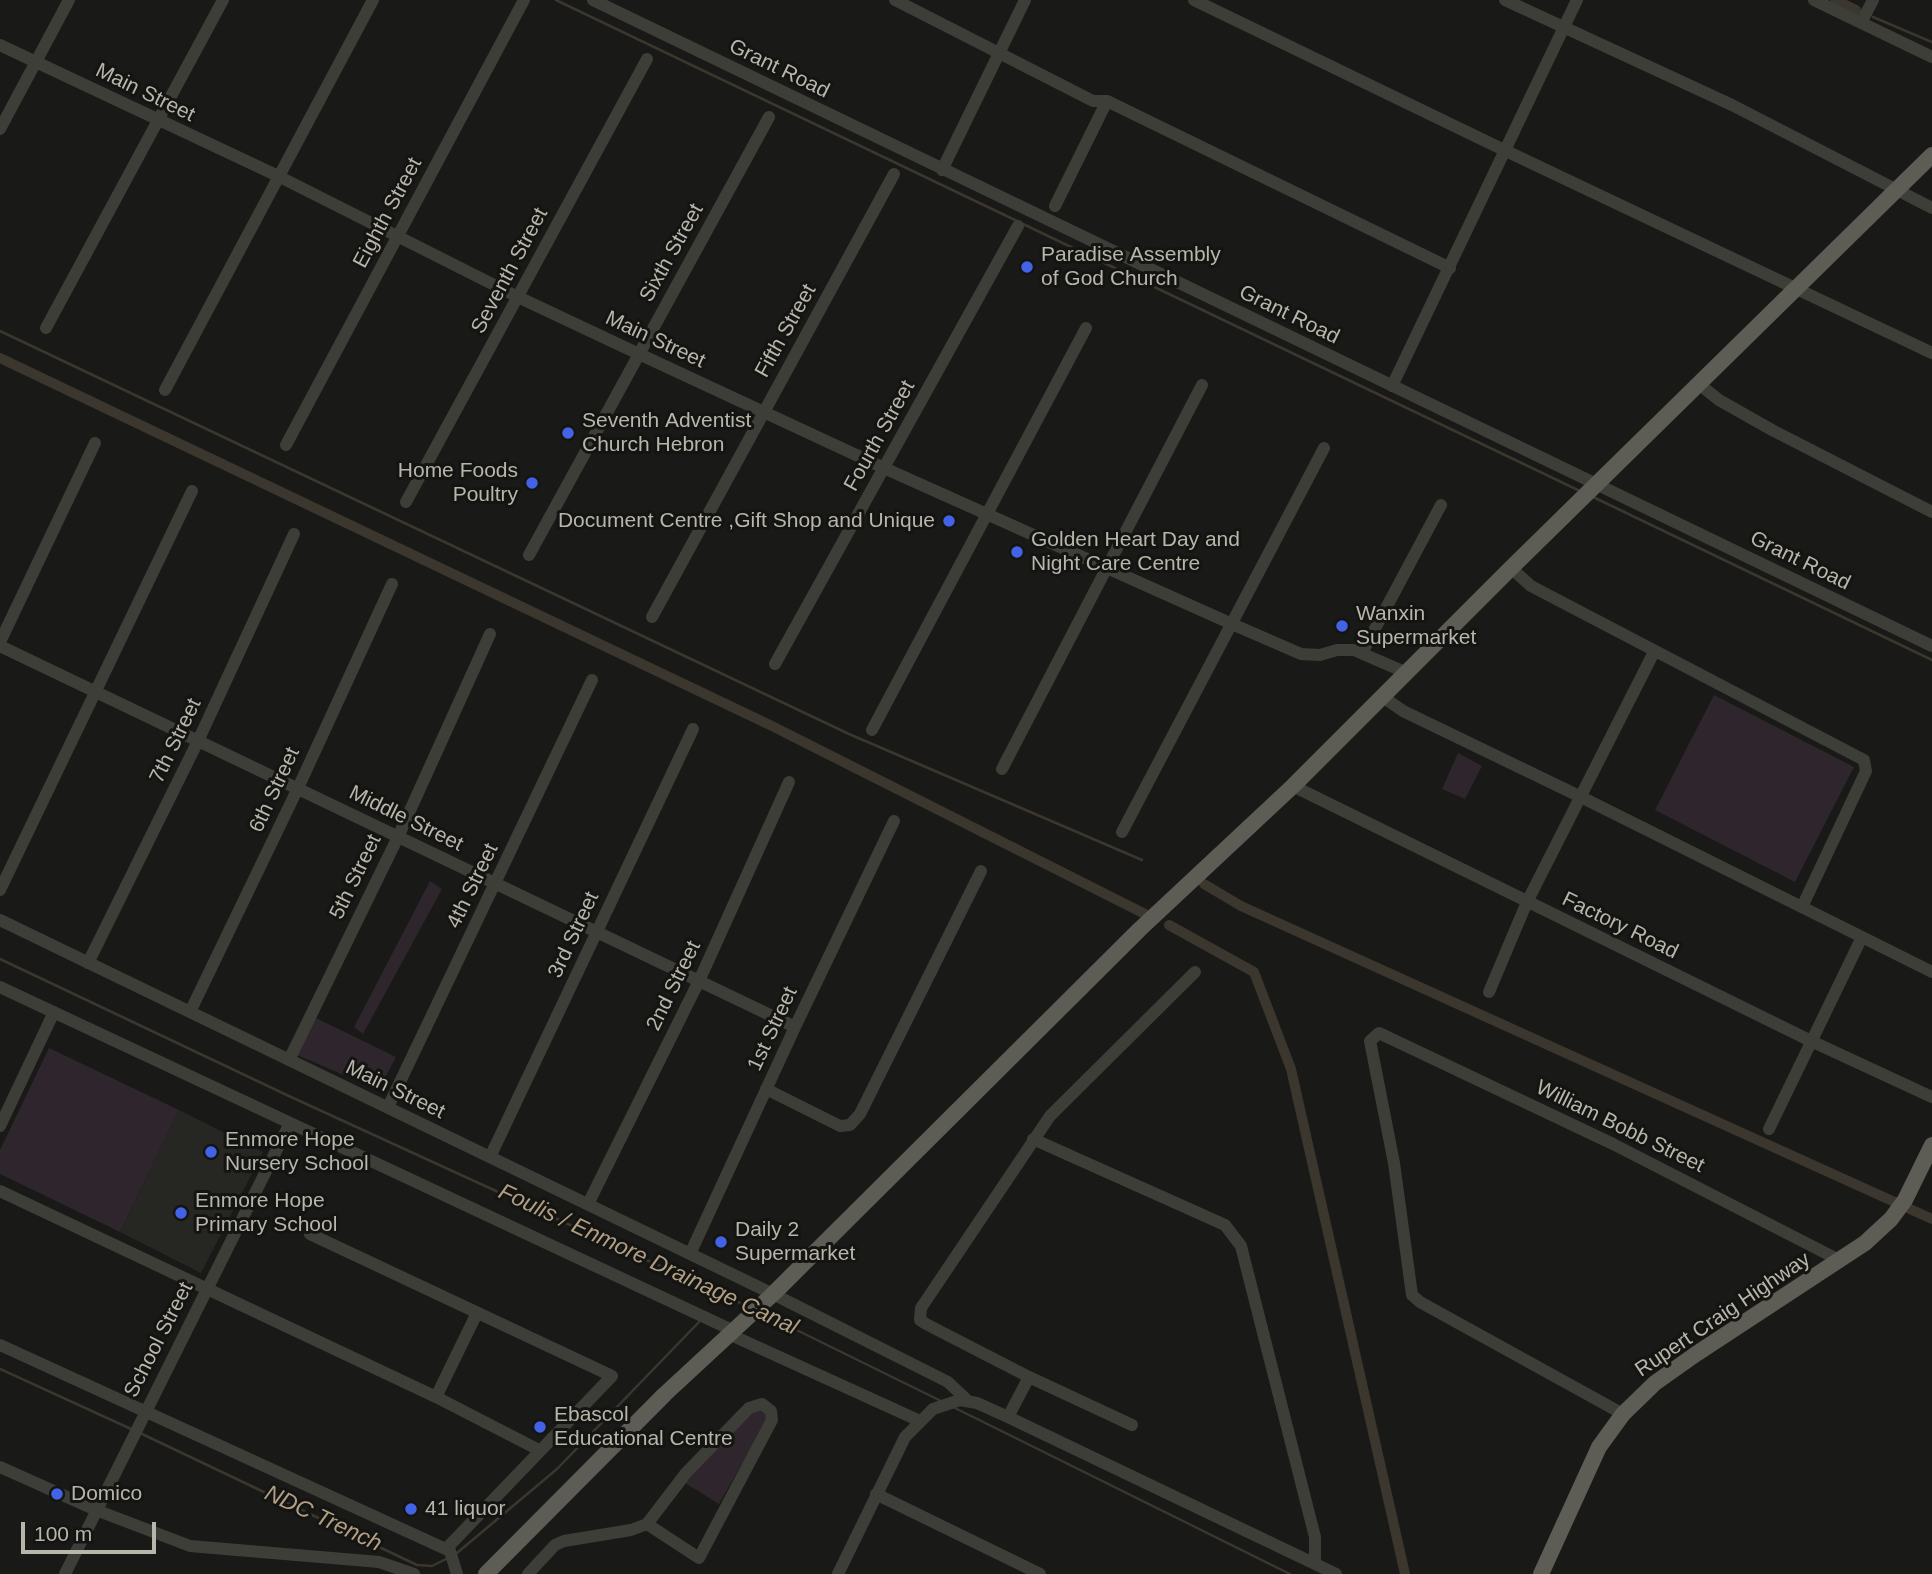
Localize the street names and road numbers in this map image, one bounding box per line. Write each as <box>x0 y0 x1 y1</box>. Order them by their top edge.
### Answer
street label: Grant Road <box>725 34 833 104</box>
street label: Main Street <box>91 58 199 128</box>
street label: Eighth Street <box>348 153 428 273</box>
street label: Sixth Street <box>635 199 709 307</box>
street label: Seventh Street <box>466 204 554 338</box>
street label: Fifth Street <box>750 280 822 382</box>
street label: Grant Road <box>1235 280 1343 350</box>
street label: Main Street <box>601 306 709 374</box>
street label: Fourth Street <box>839 376 921 496</box>
street label: Grant Road <box>1746 526 1854 596</box>
street label: 7th Street <box>145 695 207 787</box>
street label: 6th Street <box>244 743 306 837</box>
street label: Middle Street <box>345 781 467 857</box>
street label: 5th Street <box>325 831 387 923</box>
street label: 4th Street <box>442 840 504 932</box>
street label: Factory Road <box>1558 887 1682 965</box>
street label: 3rd Street <box>543 888 605 982</box>
street label: 2nd Street <box>641 937 707 1035</box>
street label: 1st Street <box>743 983 803 1075</box>
street label: Main Street <box>341 1055 449 1125</box>
street label: William Bobb Street <box>1532 1075 1708 1179</box>
street label: Rupert Craig Highway <box>1631 1247 1815 1383</box>
street label: School Street <box>119 1278 199 1402</box>

